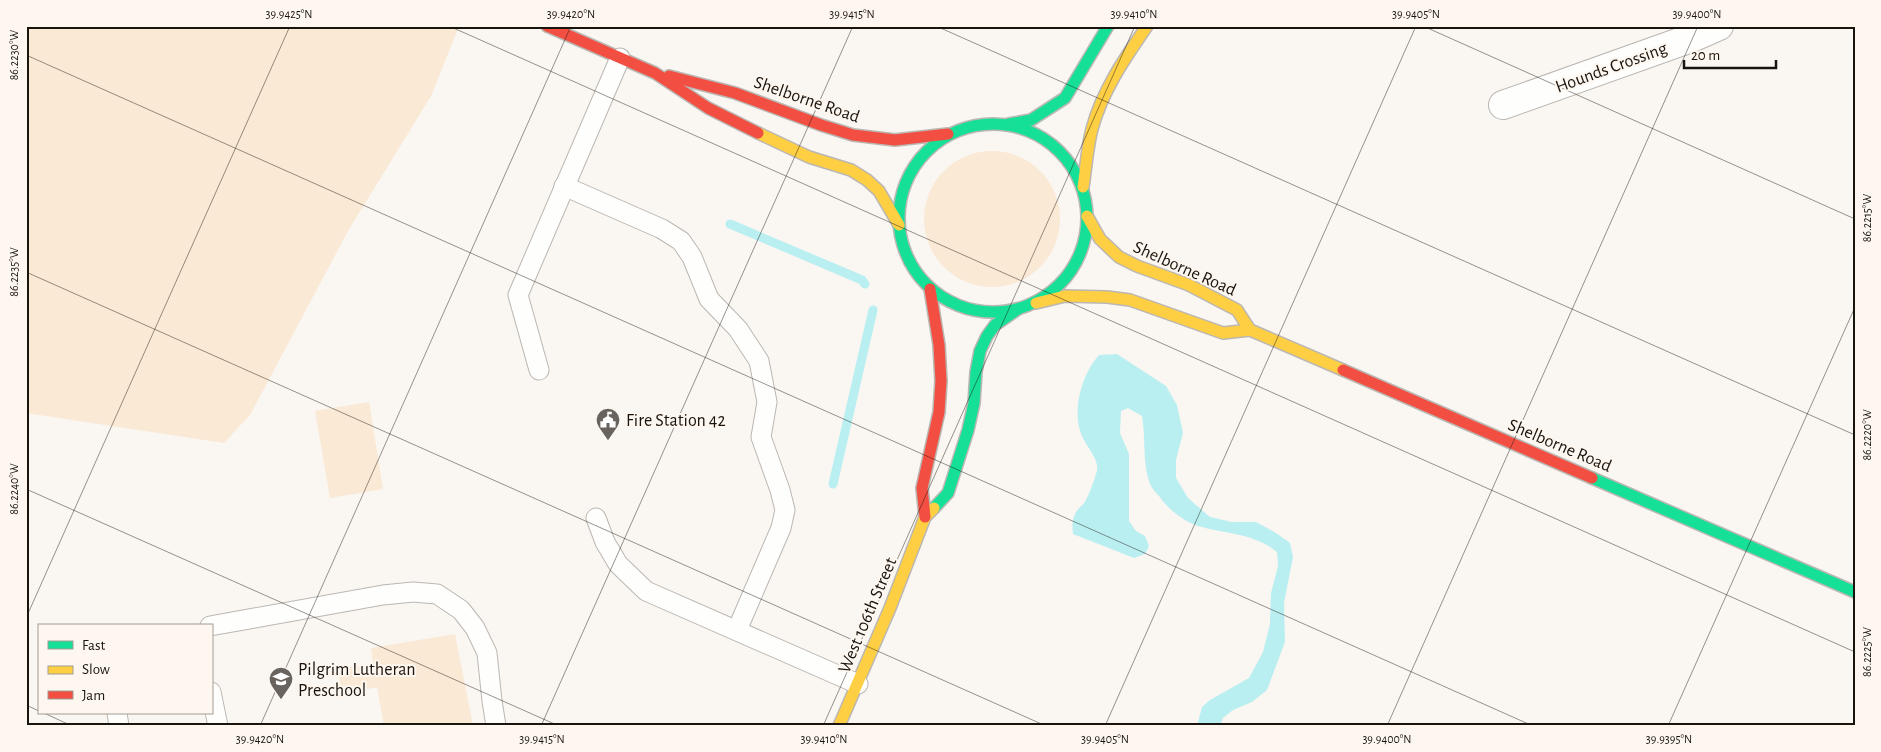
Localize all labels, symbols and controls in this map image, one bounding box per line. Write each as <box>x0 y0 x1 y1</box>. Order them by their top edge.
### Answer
text: 39.9425°N <box>266 8 312 20</box>
text: 39.9420°N <box>547 8 595 20</box>
text: 39.9415°N <box>829 8 875 20</box>
text: 39.9410°N <box>1111 8 1157 20</box>
text: 39.9405°N <box>1392 8 1440 20</box>
text: 39.9400°N <box>1672 8 1722 20</box>
text: 86.2230°W <box>8 29 20 80</box>
scale bar <box>1684 38 1776 70</box>
street label: Hounds Crossing <box>1553 39 1670 96</box>
text: 20 m <box>1691 48 1720 63</box>
street label: Shelborne Road <box>751 73 862 126</box>
text: 86.2215°W <box>1861 193 1873 242</box>
street label: Shelborne Road <box>1130 238 1239 300</box>
text: 86.2235°W <box>8 247 20 297</box>
public building icon: Fire Station 42 <box>595 407 621 441</box>
text: 86.2220°W <box>1861 409 1873 461</box>
place label: Fire Station 42 <box>626 412 726 430</box>
street label: Shelborne Road <box>1505 416 1614 476</box>
text: 86.2240°W <box>8 463 20 515</box>
street label: West 106th Street <box>835 555 900 676</box>
legend <box>38 624 212 714</box>
text: 86.2225°W <box>1861 627 1873 677</box>
text: Fast <box>82 638 106 653</box>
place label: Pilgrim Lutheran Preschool <box>298 661 416 700</box>
text: Slow <box>82 662 110 677</box>
school or university icon: Pilgrim Lutheran Preschool <box>268 666 294 700</box>
text: Jam <box>82 688 105 703</box>
text: 39.9420°N <box>236 733 284 745</box>
text: 39.9415°N <box>519 733 565 745</box>
text: 39.9410°N <box>801 733 847 745</box>
text: 39.9405°N <box>1081 733 1129 745</box>
text: 39.9400°N <box>1362 733 1412 745</box>
text: 39.9395°N <box>1646 733 1692 745</box>

